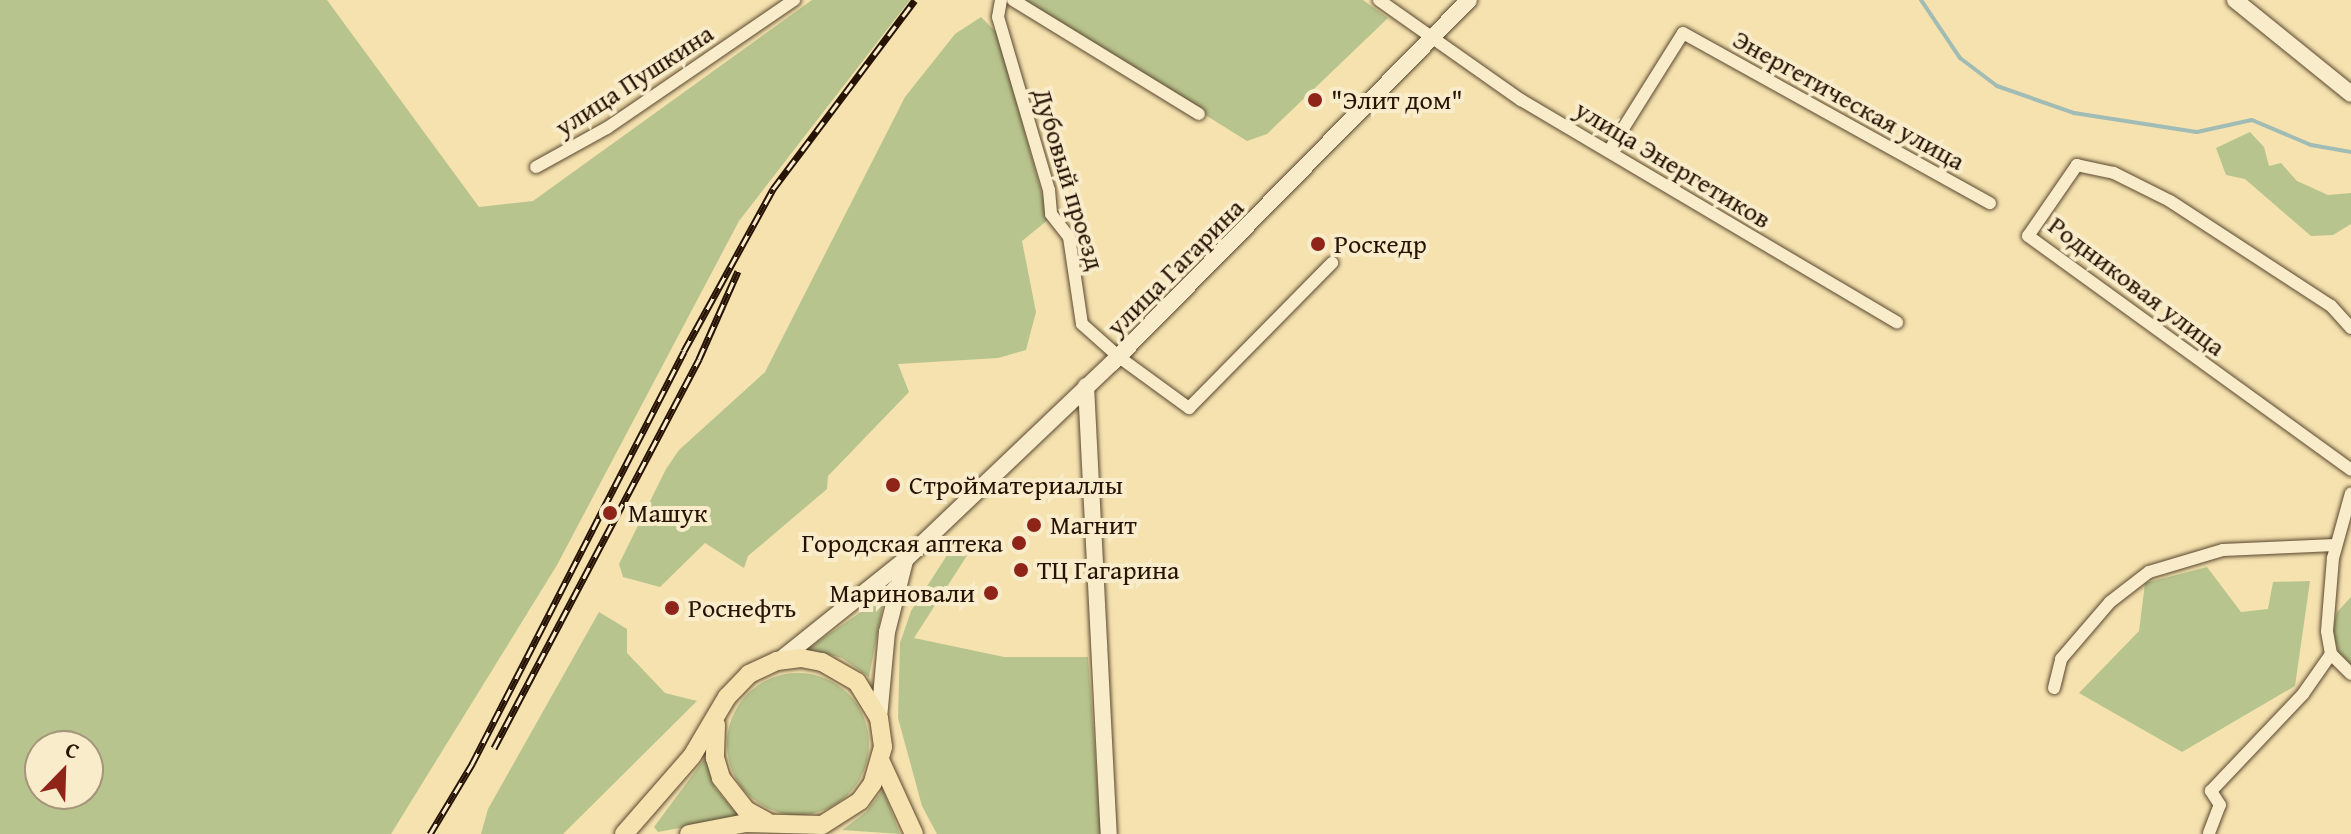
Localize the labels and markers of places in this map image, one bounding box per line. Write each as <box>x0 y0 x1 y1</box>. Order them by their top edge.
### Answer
place label: "Элит дом" <box>1331 84 1463 116</box>
marker: "Элит дом" <box>1306 91 1324 109</box>
place label: Роскедр <box>1334 228 1427 260</box>
marker: Роскедр <box>1309 235 1327 253</box>
place label: Стройматериаллы <box>909 469 1123 501</box>
marker: Стройматериаллы <box>884 476 902 494</box>
place label: Машук <box>628 497 707 529</box>
marker: Машук <box>599 502 621 524</box>
place label: Магнит <box>1050 509 1137 541</box>
marker: Магнит <box>1025 516 1043 534</box>
place label: Городская аптека <box>802 527 1003 559</box>
marker: Городская аптека <box>1010 534 1028 552</box>
place label: ТЦ Гагарина <box>1037 554 1179 586</box>
marker: ТЦ Гагарина <box>1012 561 1030 579</box>
place label: Мариновали <box>830 577 975 609</box>
marker: Мариновали <box>982 584 1000 602</box>
place label: Роснефть <box>688 592 796 624</box>
marker: Роснефть <box>663 599 681 617</box>

